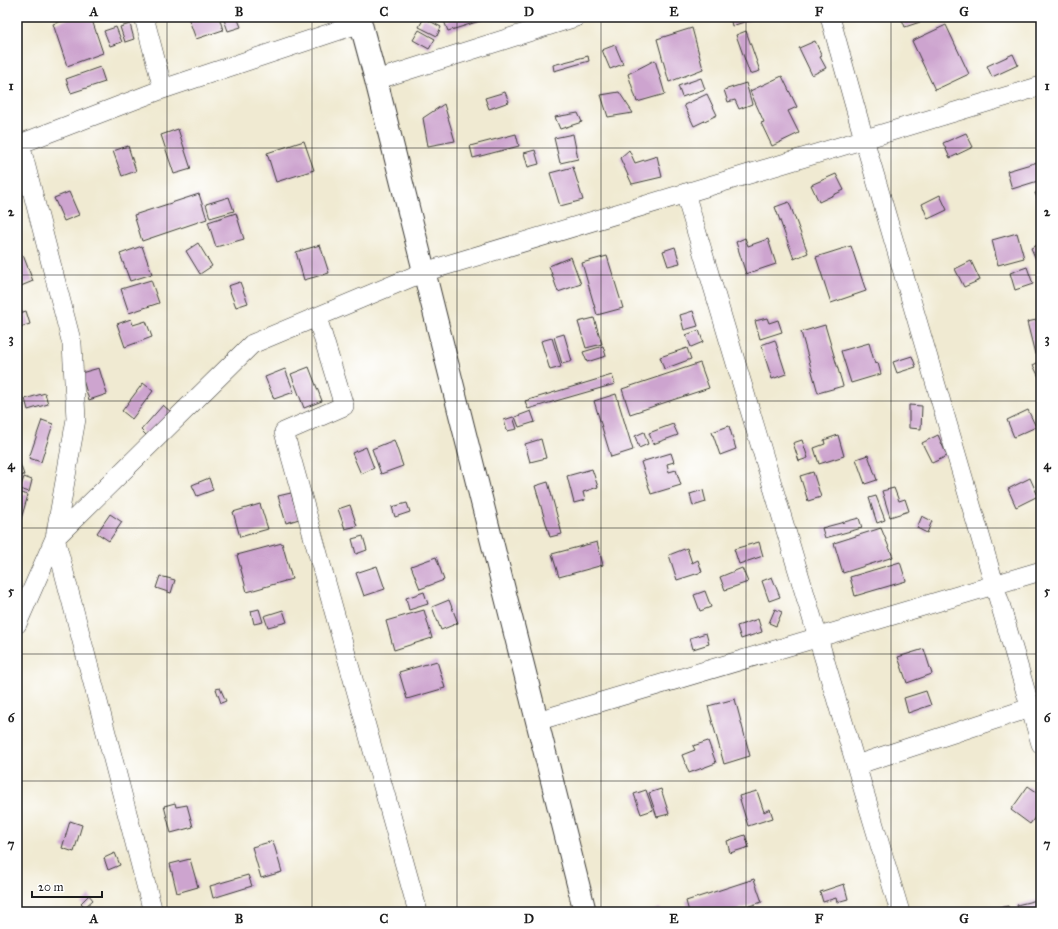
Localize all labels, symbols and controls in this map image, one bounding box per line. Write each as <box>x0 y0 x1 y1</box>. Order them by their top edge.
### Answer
text: A <box>89 4 99 20</box>
text: B <box>235 4 244 20</box>
text: C <box>380 4 389 20</box>
text: D <box>524 4 534 20</box>
text: E <box>669 4 679 20</box>
text: F <box>815 4 824 20</box>
text: G <box>959 4 969 20</box>
text: 1 <box>8 78 14 94</box>
text: 1 <box>1044 78 1050 94</box>
text: 2 <box>8 204 15 220</box>
text: 2 <box>1044 204 1051 220</box>
text: 3 <box>8 331 14 347</box>
text: 3 <box>1044 331 1050 347</box>
text: 4 <box>7 457 15 473</box>
text: 4 <box>1043 457 1051 473</box>
text: 5 <box>8 583 15 599</box>
text: 5 <box>1044 583 1051 599</box>
text: 6 <box>8 710 16 726</box>
text: 6 <box>1044 710 1052 726</box>
text: 7 <box>8 836 15 852</box>
text: 7 <box>1044 836 1051 852</box>
scale bar <box>32 873 102 899</box>
text: 20 m <box>38 880 64 894</box>
text: A <box>89 911 99 927</box>
text: B <box>235 911 244 927</box>
text: C <box>380 911 389 927</box>
text: D <box>524 911 534 927</box>
text: E <box>669 911 679 927</box>
text: F <box>815 911 824 927</box>
text: G <box>959 911 969 927</box>

